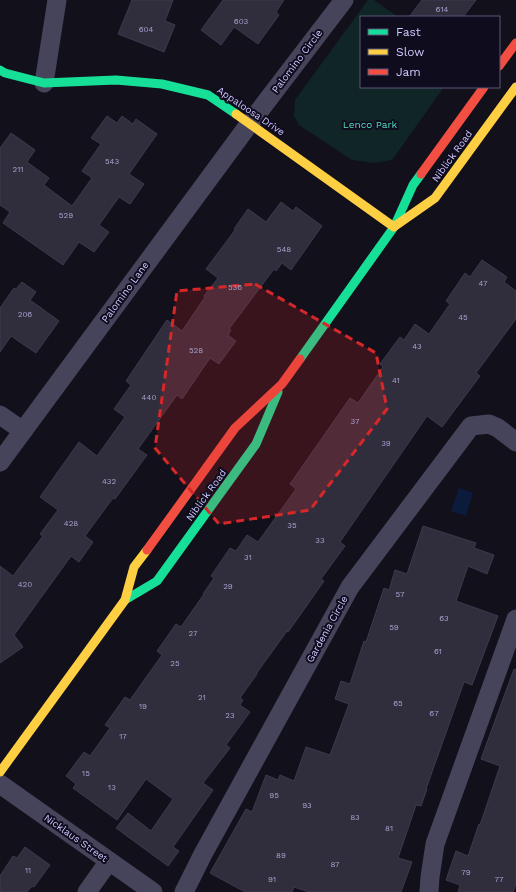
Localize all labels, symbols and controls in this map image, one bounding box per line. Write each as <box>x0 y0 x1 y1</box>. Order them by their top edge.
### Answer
house number: 614 <box>436 5 449 14</box>
legend <box>360 16 500 88</box>
house number: 603 <box>234 17 249 26</box>
house number: 604 <box>139 25 153 34</box>
text: Fast <box>396 25 421 39</box>
street label: Palomino Circle <box>270 27 325 95</box>
text: Slow <box>396 45 424 59</box>
text: Jam <box>396 65 421 79</box>
street label: Appaloosa Drive <box>215 84 287 138</box>
park label: Lenco Park <box>343 119 397 130</box>
street label: Niblick Road <box>430 128 474 184</box>
house number: 543 <box>105 157 119 166</box>
house number: 211 <box>13 165 23 174</box>
house number: 529 <box>59 211 73 220</box>
house number: 548 <box>277 245 291 254</box>
street label: Palomino Lane <box>99 259 151 324</box>
house number: 47 <box>479 279 488 288</box>
house number: 536 <box>228 283 242 292</box>
house number: 206 <box>18 310 32 319</box>
house number: 45 <box>458 313 468 322</box>
house number: 43 <box>412 342 422 351</box>
house number: 528 <box>189 346 203 355</box>
house number: 41 <box>392 376 400 385</box>
house number: 440 <box>142 393 156 402</box>
house number: 37 <box>351 417 360 426</box>
house number: 39 <box>381 439 391 448</box>
street label: Niblick Road <box>184 467 228 523</box>
house number: 432 <box>102 477 116 486</box>
house number: 428 <box>64 519 78 528</box>
house number: 35 <box>287 521 297 530</box>
house number: 33 <box>315 536 325 545</box>
house number: 31 <box>244 553 252 562</box>
house number: 420 <box>18 580 32 589</box>
house number: 29 <box>223 582 233 591</box>
house number: 57 <box>395 590 405 599</box>
street label: Gardenia Circle <box>304 594 350 664</box>
house number: 63 <box>439 614 449 623</box>
house number: 59 <box>389 623 399 632</box>
house number: 27 <box>189 629 198 638</box>
house number: 61 <box>434 647 442 656</box>
house number: 25 <box>170 659 180 668</box>
house number: 21 <box>198 693 206 702</box>
house number: 65 <box>393 699 403 708</box>
house number: 19 <box>139 702 147 711</box>
house number: 67 <box>429 709 439 718</box>
house number: 23 <box>225 711 235 720</box>
house number: 17 <box>119 732 127 741</box>
house number: 15 <box>82 769 90 778</box>
house number: 13 <box>108 783 116 792</box>
house number: 95 <box>269 791 279 800</box>
house number: 93 <box>302 801 312 810</box>
street label: Nicklaus Street <box>42 812 111 864</box>
house number: 83 <box>350 813 360 822</box>
house number: 81 <box>385 824 393 833</box>
house number: 89 <box>276 851 286 860</box>
house number: 87 <box>330 860 340 869</box>
house number: 11 <box>25 866 31 875</box>
house number: 79 <box>461 868 471 877</box>
house number: 91 <box>268 875 276 884</box>
house number: 77 <box>495 875 504 884</box>

